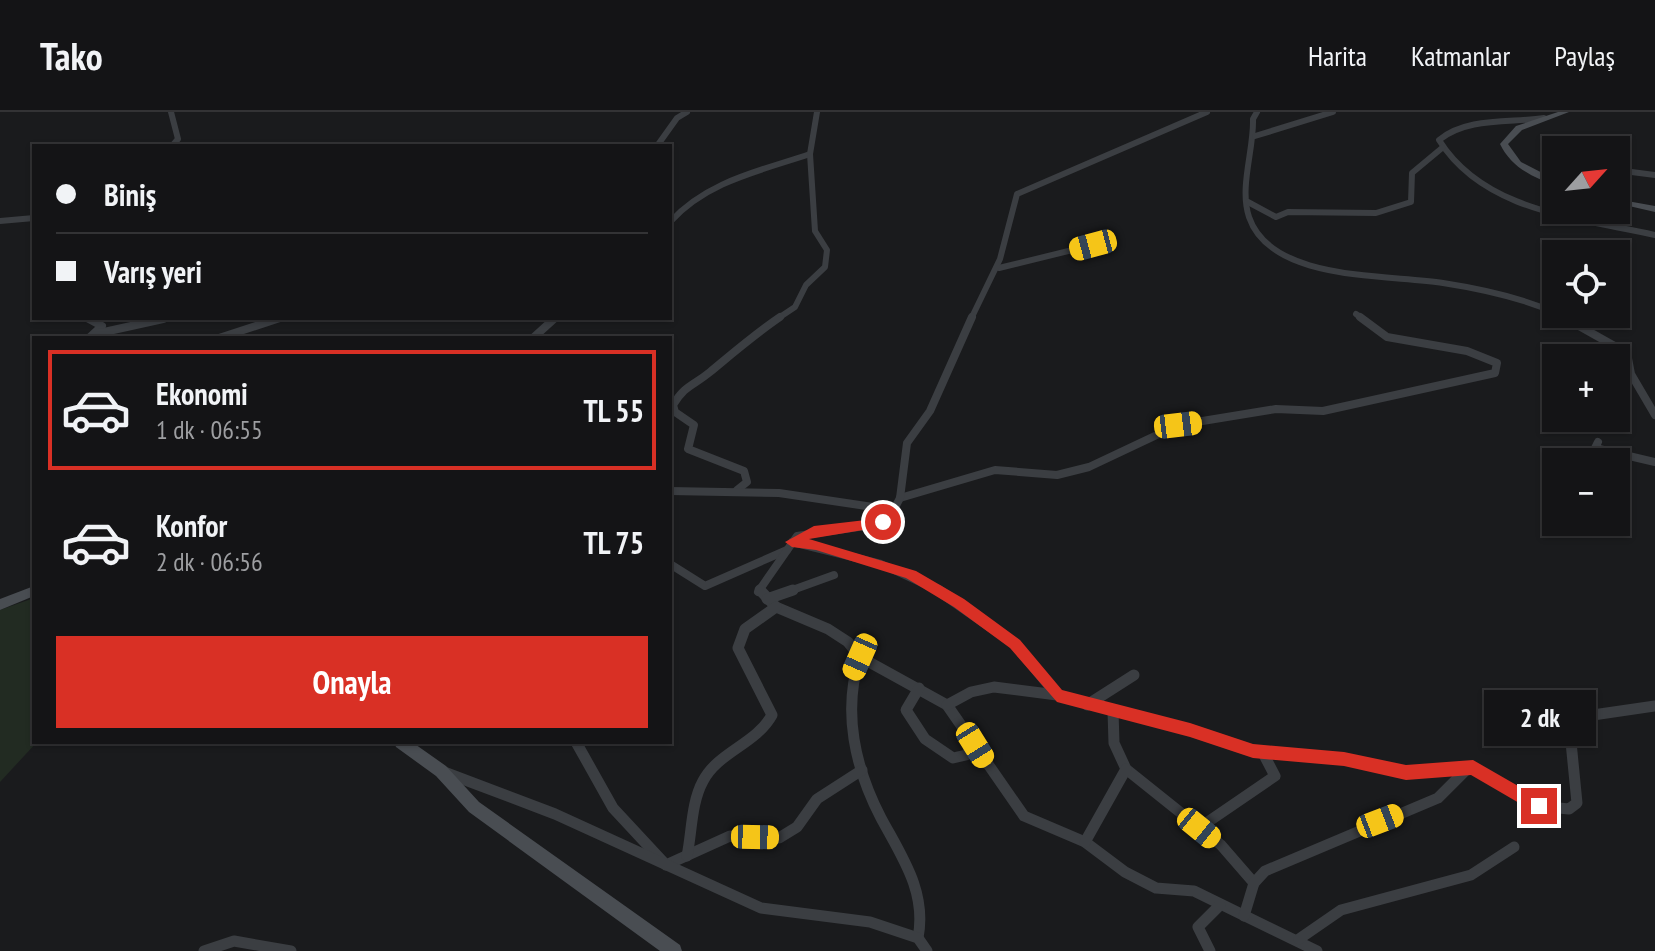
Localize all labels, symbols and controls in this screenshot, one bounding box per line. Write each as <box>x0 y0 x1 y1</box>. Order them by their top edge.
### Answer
text: Tako <box>40 31 103 80</box>
text: Harita <box>1308 37 1367 74</box>
text: Katmanlar <box>1411 37 1510 74</box>
text: Paylaş <box>1554 37 1615 74</box>
north arrow <box>1542 136 1630 224</box>
map controls <box>1542 136 1630 536</box>
text: Biniş <box>104 175 156 214</box>
car <box>1067 227 1119 263</box>
button: locate <box>1542 240 1630 328</box>
text: Varış yeri <box>104 252 202 291</box>
button: + <box>1542 344 1630 432</box>
icon: car <box>60 374 132 446</box>
text: Ekonomi <box>156 374 248 413</box>
text: TL 55 <box>584 391 644 430</box>
car <box>1153 410 1203 440</box>
text: 1 dk · 06:55 <box>156 413 263 446</box>
button: − <box>1542 448 1630 536</box>
route start <box>865 504 901 540</box>
icon: car <box>60 506 132 578</box>
text: Konfor <box>156 506 227 545</box>
text: TL 75 <box>584 523 644 562</box>
text: 2 dk · 06:56 <box>156 545 263 578</box>
car <box>839 630 881 684</box>
button: Onayla <box>56 636 648 728</box>
callout: 2 dk <box>1483 690 1595 746</box>
text: 2 dk <box>1520 701 1560 734</box>
car <box>952 718 998 772</box>
route end <box>1521 788 1557 824</box>
car <box>1353 801 1407 841</box>
car <box>1173 804 1225 852</box>
car <box>731 825 779 849</box>

